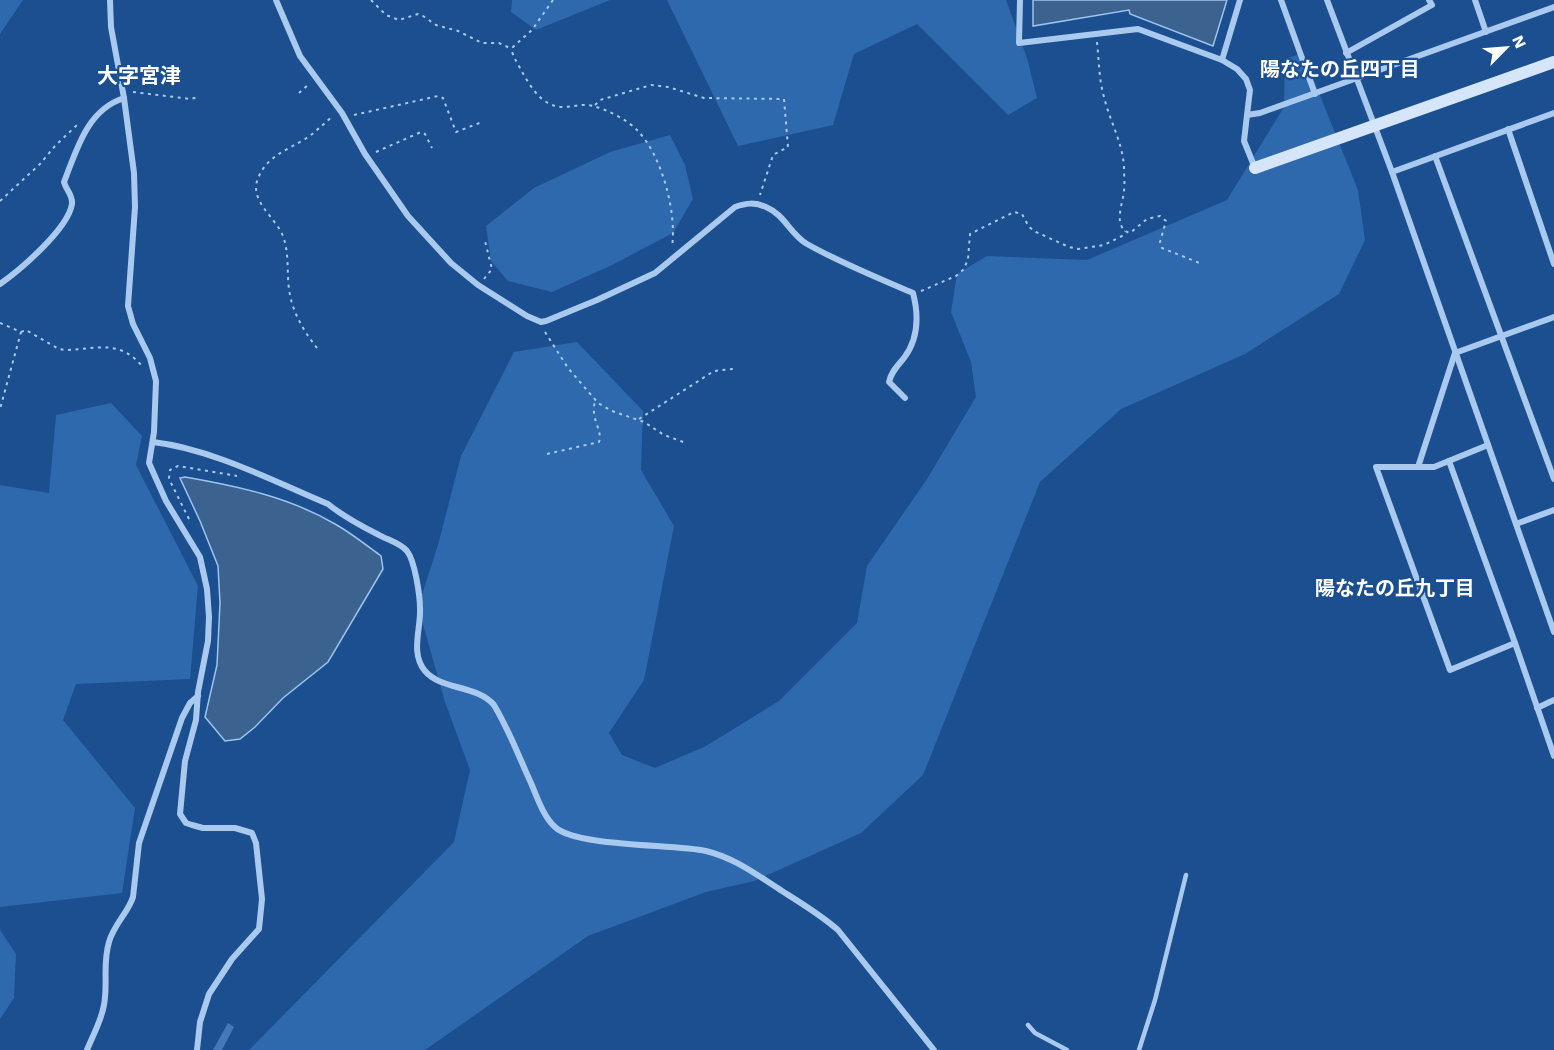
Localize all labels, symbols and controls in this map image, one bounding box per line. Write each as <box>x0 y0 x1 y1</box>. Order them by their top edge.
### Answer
north arrow <box>1476 18 1536 78</box>
text: N <box>1508 32 1530 51</box>
district label: 陽なたの丘四丁目 <box>1260 57 1420 81</box>
district label: 大字宮津 <box>97 63 181 88</box>
district label: 陽なたの丘九丁目 <box>1315 576 1475 600</box>

